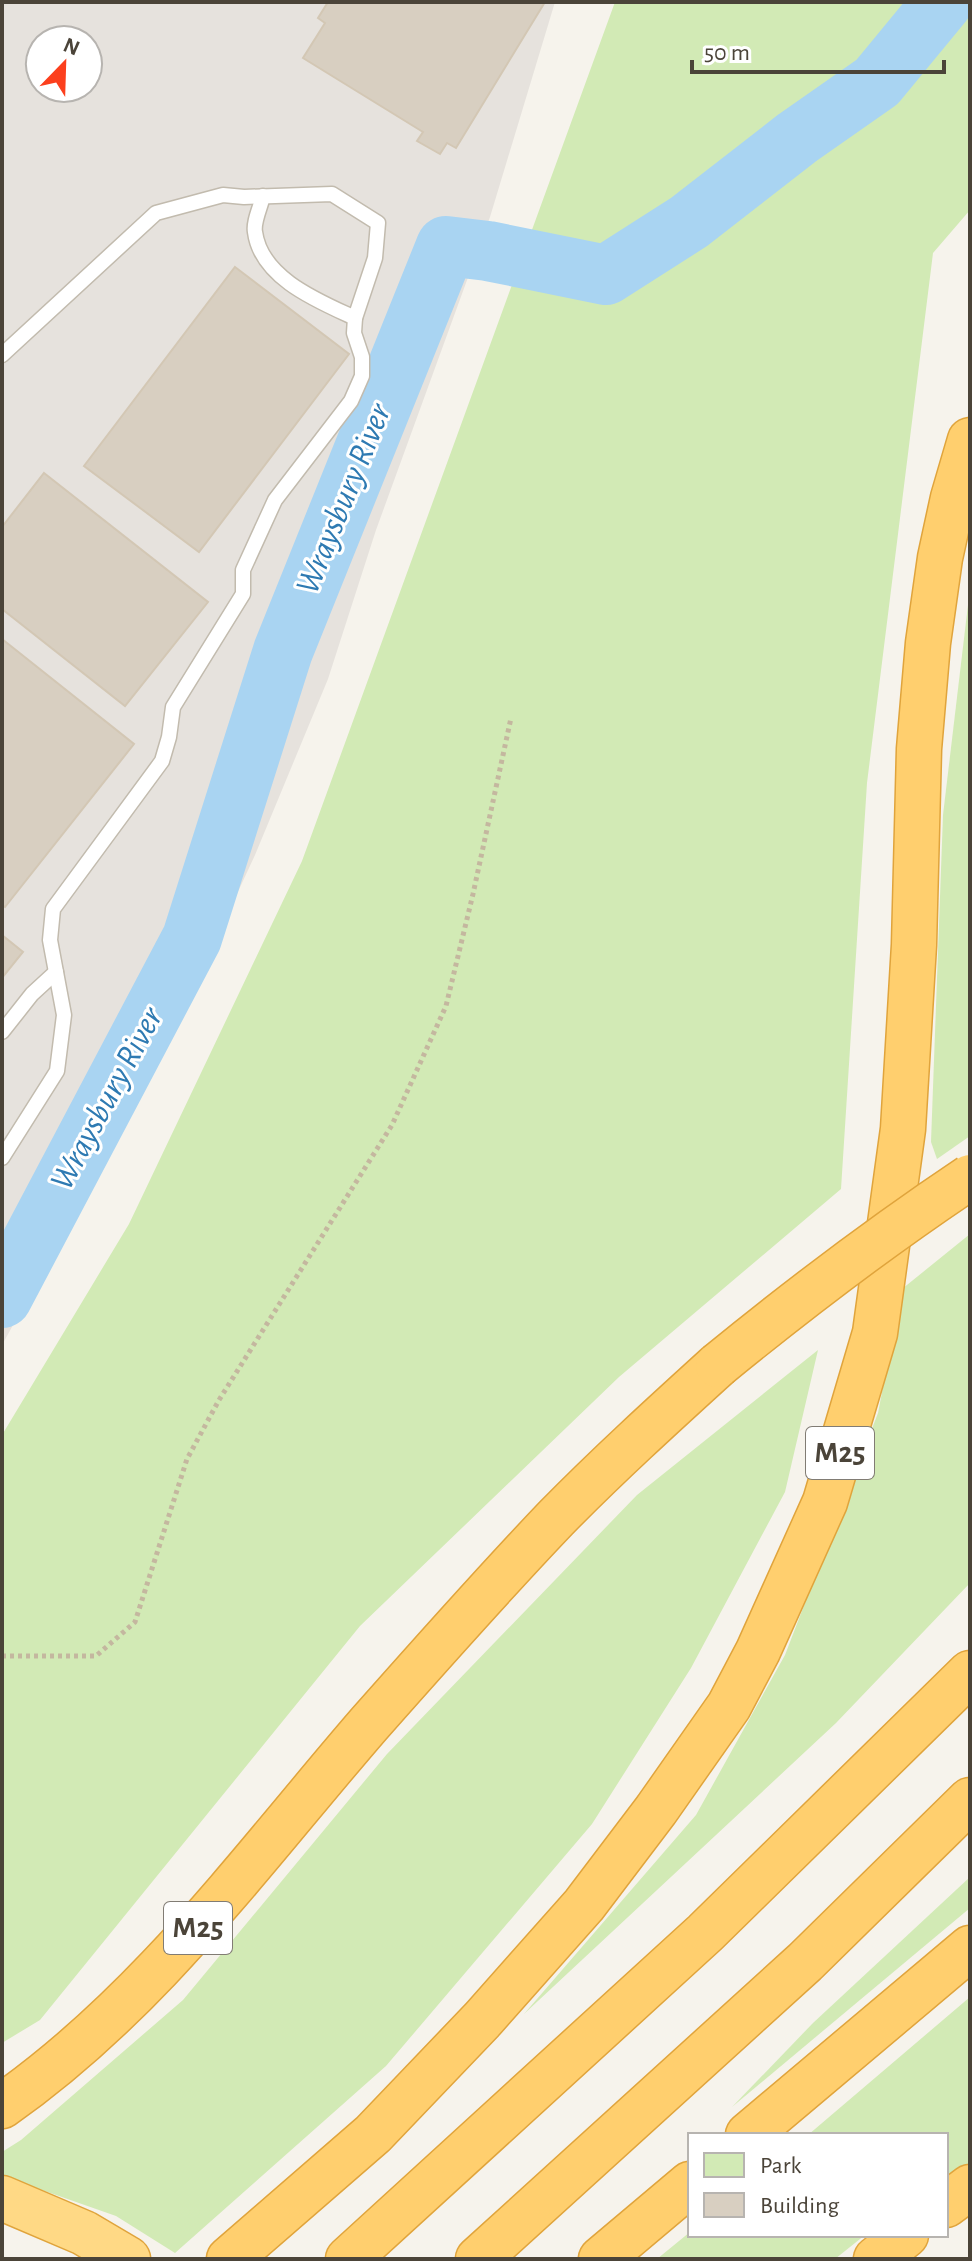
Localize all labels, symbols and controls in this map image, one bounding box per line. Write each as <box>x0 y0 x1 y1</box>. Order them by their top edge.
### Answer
north arrow <box>24 24 104 104</box>
scale bar <box>692 24 944 74</box>
text: N <box>60 33 83 60</box>
text: 50 m <box>704 41 750 65</box>
water label: Wraysbury River <box>291 398 398 599</box>
water label: Wraysbury River <box>45 1001 170 1196</box>
road number: M25 <box>806 1427 874 1479</box>
road number: M25 <box>164 1902 232 1954</box>
legend <box>688 2133 948 2237</box>
text: Park <box>760 2154 801 2178</box>
text: Building <box>760 2194 839 2218</box>

